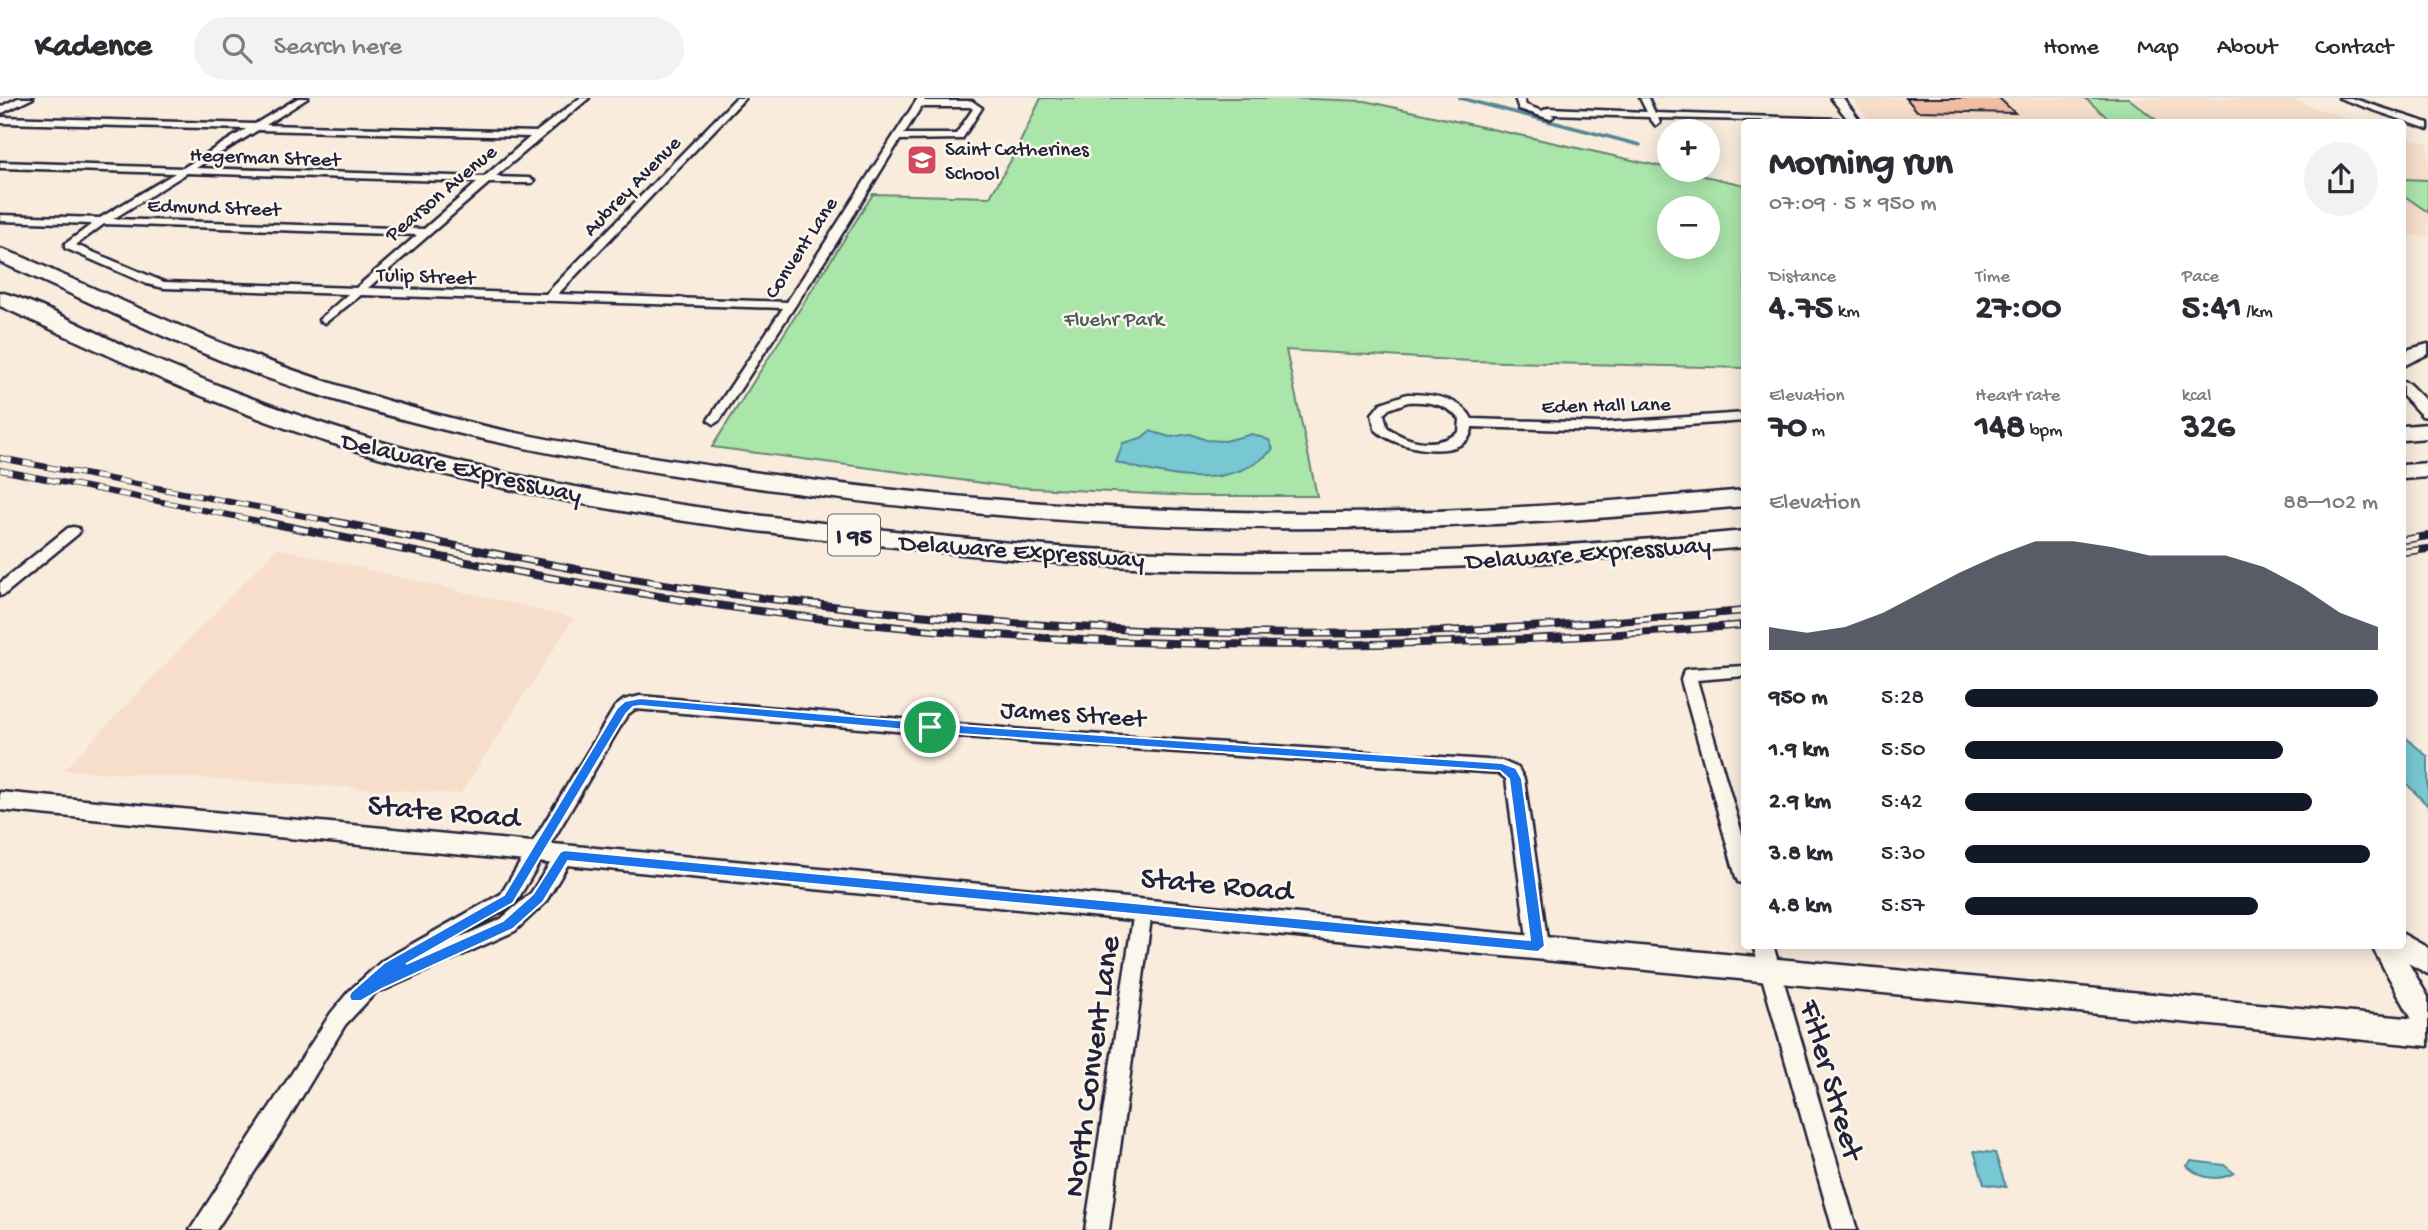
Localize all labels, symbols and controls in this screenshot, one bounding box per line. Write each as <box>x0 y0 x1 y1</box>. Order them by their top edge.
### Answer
search box <box>194 17 684 80</box>
text: Kadence <box>35 29 152 67</box>
icon: search <box>218 29 256 67</box>
text: Search here <box>274 33 402 64</box>
text: Home <box>2043 34 2099 63</box>
text: Map <box>2137 34 2179 63</box>
text: About <box>2217 34 2277 63</box>
text: Contact <box>2315 34 2393 63</box>
map controls <box>1657 119 1720 259</box>
button: + <box>1657 119 1720 182</box>
street label: Aubrey Avenue <box>579 131 688 243</box>
place label: Saint Catherines School <box>945 139 1090 188</box>
street label: Pearson Avenue <box>380 140 504 249</box>
button: share <box>2304 142 2378 216</box>
school or university icon: Saint Catherines School <box>905 143 939 177</box>
text: Morning run <box>1769 143 1953 187</box>
street label: Hegerman Street <box>189 144 343 175</box>
text: 07:09 · 5 × 950 m <box>1769 191 1937 218</box>
street label: Convent Lane <box>761 192 846 304</box>
street label: Edmund Street <box>147 195 283 224</box>
button: − <box>1657 196 1720 259</box>
street label: Tulip Street <box>375 264 478 293</box>
text: Distance <box>1769 266 1836 289</box>
text: Time <box>1975 266 2010 289</box>
text: Pace <box>2182 266 2219 289</box>
text: 4.75 <box>1769 289 1833 330</box>
text: 27:00 <box>1975 289 2061 330</box>
text: 5:41 <box>2182 289 2242 330</box>
text: km <box>1833 301 1860 324</box>
text: /km <box>2242 301 2273 324</box>
park label: Fluehr Park <box>1063 309 1167 334</box>
text: Elevation <box>1769 385 1845 408</box>
text: Heart rate <box>1975 385 2060 408</box>
text: kcal <box>2182 385 2211 408</box>
street label: Eden Hall Lane <box>1541 394 1672 421</box>
text: 70 <box>1769 408 1807 449</box>
text: 148 <box>1975 408 2025 449</box>
text: 326 <box>2182 408 2235 449</box>
text: m <box>1807 420 1825 443</box>
text: bpm <box>2025 420 2063 443</box>
street label: Delaware Expressway <box>336 427 584 513</box>
text: Elevation <box>1769 490 1860 517</box>
text: 88–102 m <box>2283 490 2378 517</box>
road number: I 95 <box>828 514 880 556</box>
street label: Delaware Expressway <box>896 529 1146 578</box>
street label: Delaware Expressway <box>1463 531 1712 580</box>
text: 950 m <box>1769 685 1827 712</box>
text: 5:28 <box>1881 685 1924 712</box>
street label: James Street <box>999 696 1149 737</box>
pin <box>900 697 960 757</box>
icon: arrive <box>911 708 949 746</box>
text: 1.9 km <box>1769 737 1829 764</box>
text: 5:50 <box>1881 737 1925 764</box>
street label: State Road <box>366 788 524 840</box>
text: 2.9 km <box>1769 789 1831 816</box>
text: 5:42 <box>1881 789 1922 816</box>
text: 3.8 km <box>1769 841 1833 868</box>
text: 5:30 <box>1881 841 1925 868</box>
street label: State Road <box>1139 861 1297 913</box>
text: 4.8 km <box>1769 893 1832 920</box>
text: 5:57 <box>1881 893 1924 920</box>
street label: North Convent Lane <box>1057 933 1131 1200</box>
street label: Fitler Street <box>1788 995 1871 1167</box>

